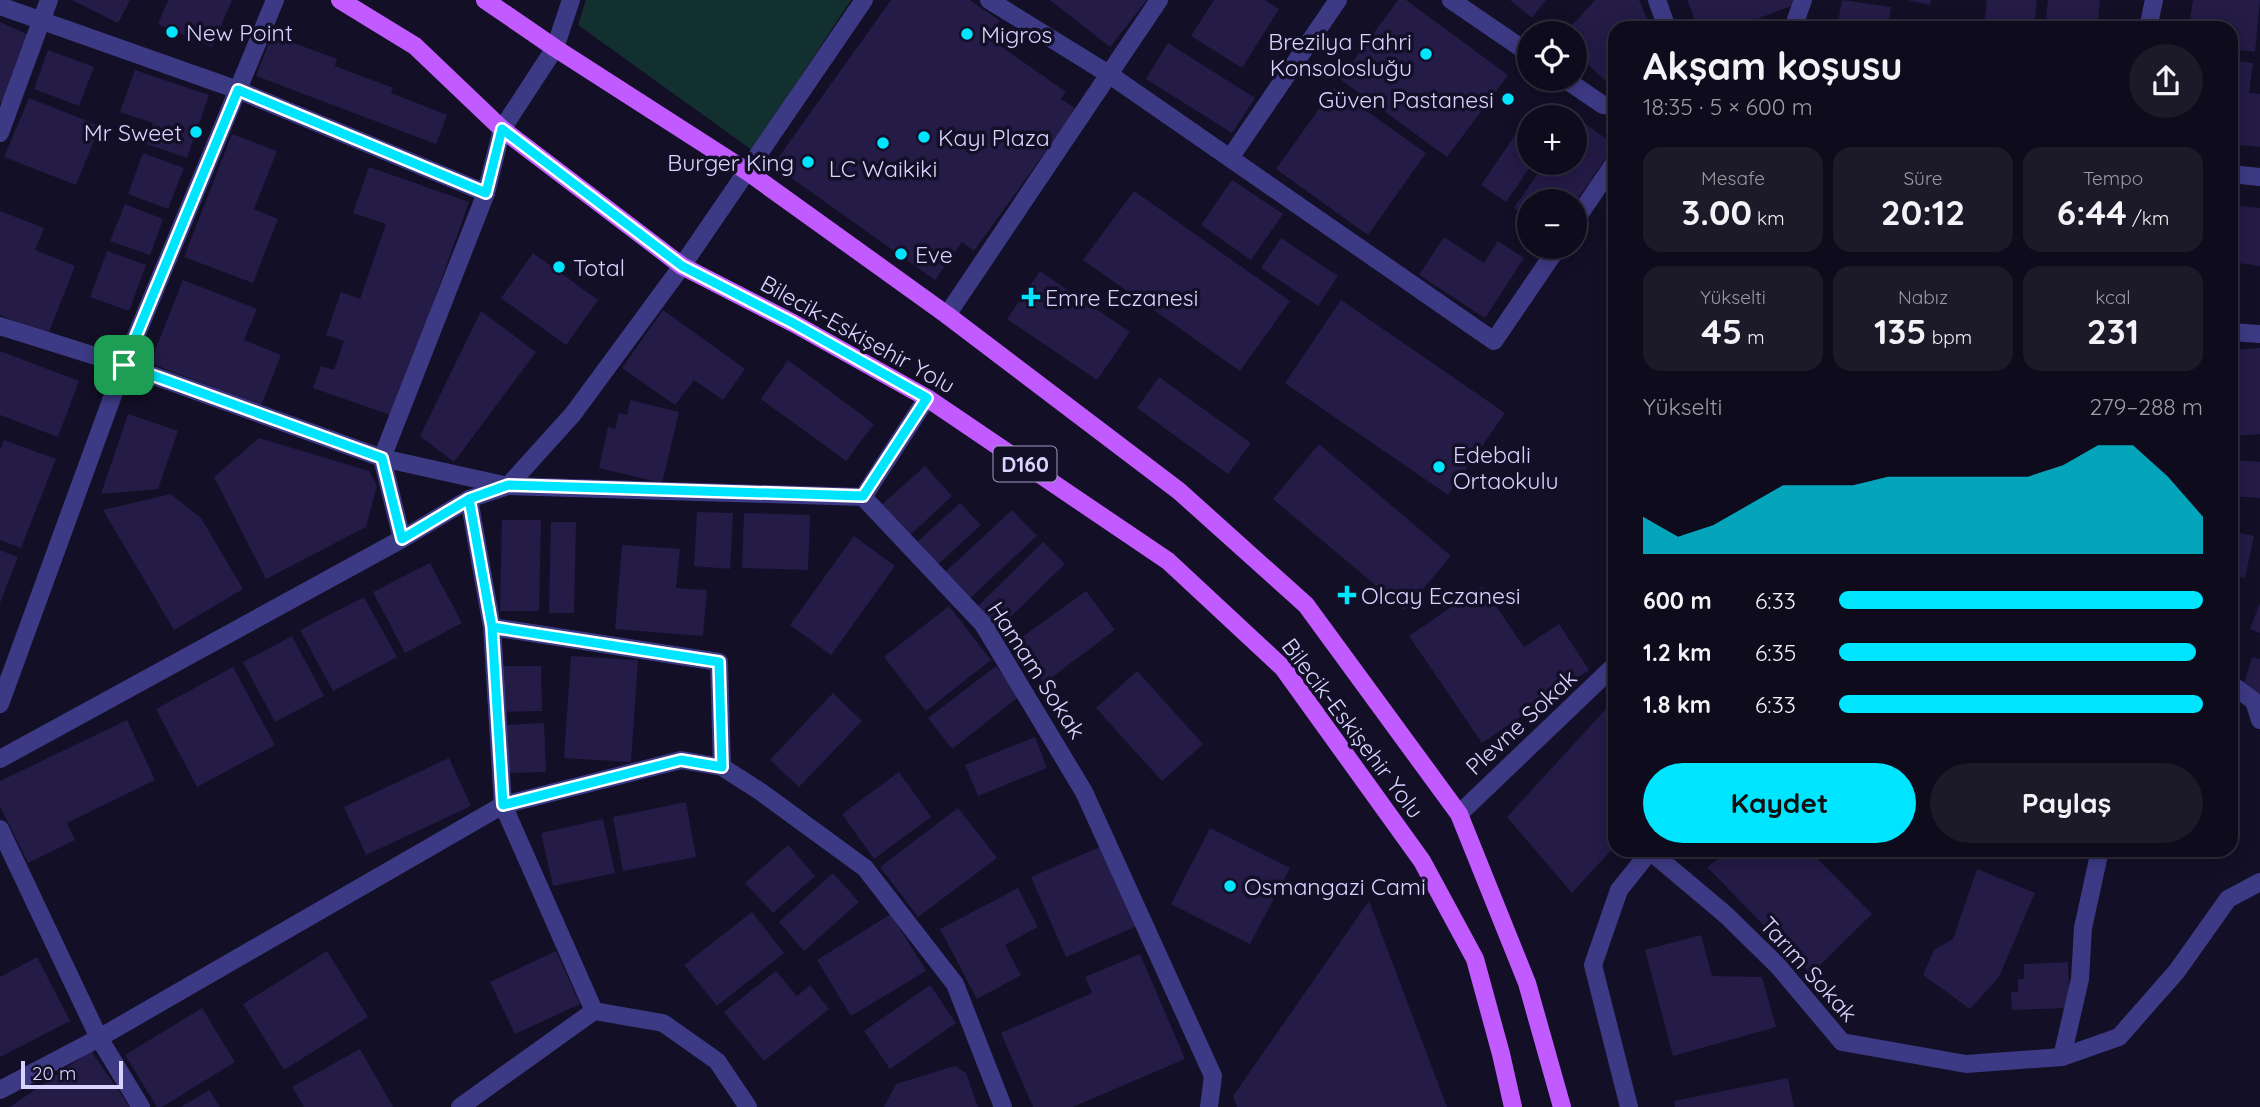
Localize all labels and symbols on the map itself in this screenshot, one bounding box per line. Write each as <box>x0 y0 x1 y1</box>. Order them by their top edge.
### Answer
place label: New Point <box>186 18 293 47</box>
place label: Migros <box>981 20 1052 49</box>
marker: New Point <box>164 24 180 40</box>
marker: Migros <box>959 26 975 42</box>
place label: Brezilya Fahri Konsolosluğu <box>1268 27 1412 82</box>
marker: Brezilya Fahri Konsolosluğu <box>1418 46 1434 62</box>
place label: Güven Pastanesi <box>1318 85 1494 114</box>
marker: Güven Pastanesi <box>1500 91 1516 107</box>
place label: Mr Sweet <box>84 118 182 147</box>
place label: Kayı Plaza <box>938 123 1050 152</box>
marker: Mr Sweet <box>188 124 204 140</box>
marker: Kayı Plaza <box>916 129 932 145</box>
marker: LC Waikiki <box>875 135 891 151</box>
place label: Burger King <box>667 148 794 177</box>
marker: Burger King <box>800 154 816 170</box>
place label: LC Waikiki <box>829 154 937 183</box>
place label: Eve <box>915 240 953 269</box>
marker: Eve <box>893 246 909 262</box>
place label: Total <box>573 253 625 282</box>
marker: Total <box>551 259 567 275</box>
street label: Bilecik-Eskişehir Yolu <box>756 268 960 400</box>
place label: Emre Eczanesi <box>1045 283 1198 312</box>
marker: Emre Eczanesi <box>1023 289 1039 305</box>
pin <box>94 335 154 395</box>
place label: Edebali Ortaokulu <box>1453 440 1559 495</box>
road number: D160 <box>993 447 1056 482</box>
marker: Edebali Ortaokulu <box>1431 459 1447 475</box>
place label: Olcay Eczanesi <box>1361 581 1521 610</box>
marker: Olcay Eczanesi <box>1339 587 1355 603</box>
street label: Hamam Sokak <box>982 596 1092 744</box>
street label: Bilecik-Eskişehir Yolu <box>1276 632 1430 824</box>
street label: Plevne Sokak <box>1459 663 1583 781</box>
place label: Osmangazi Cami <box>1244 872 1426 901</box>
marker: Osmangazi Cami <box>1222 878 1238 894</box>
street label: Tarım Sokak <box>1754 910 1864 1028</box>
scale bar <box>21 1058 122 1090</box>

